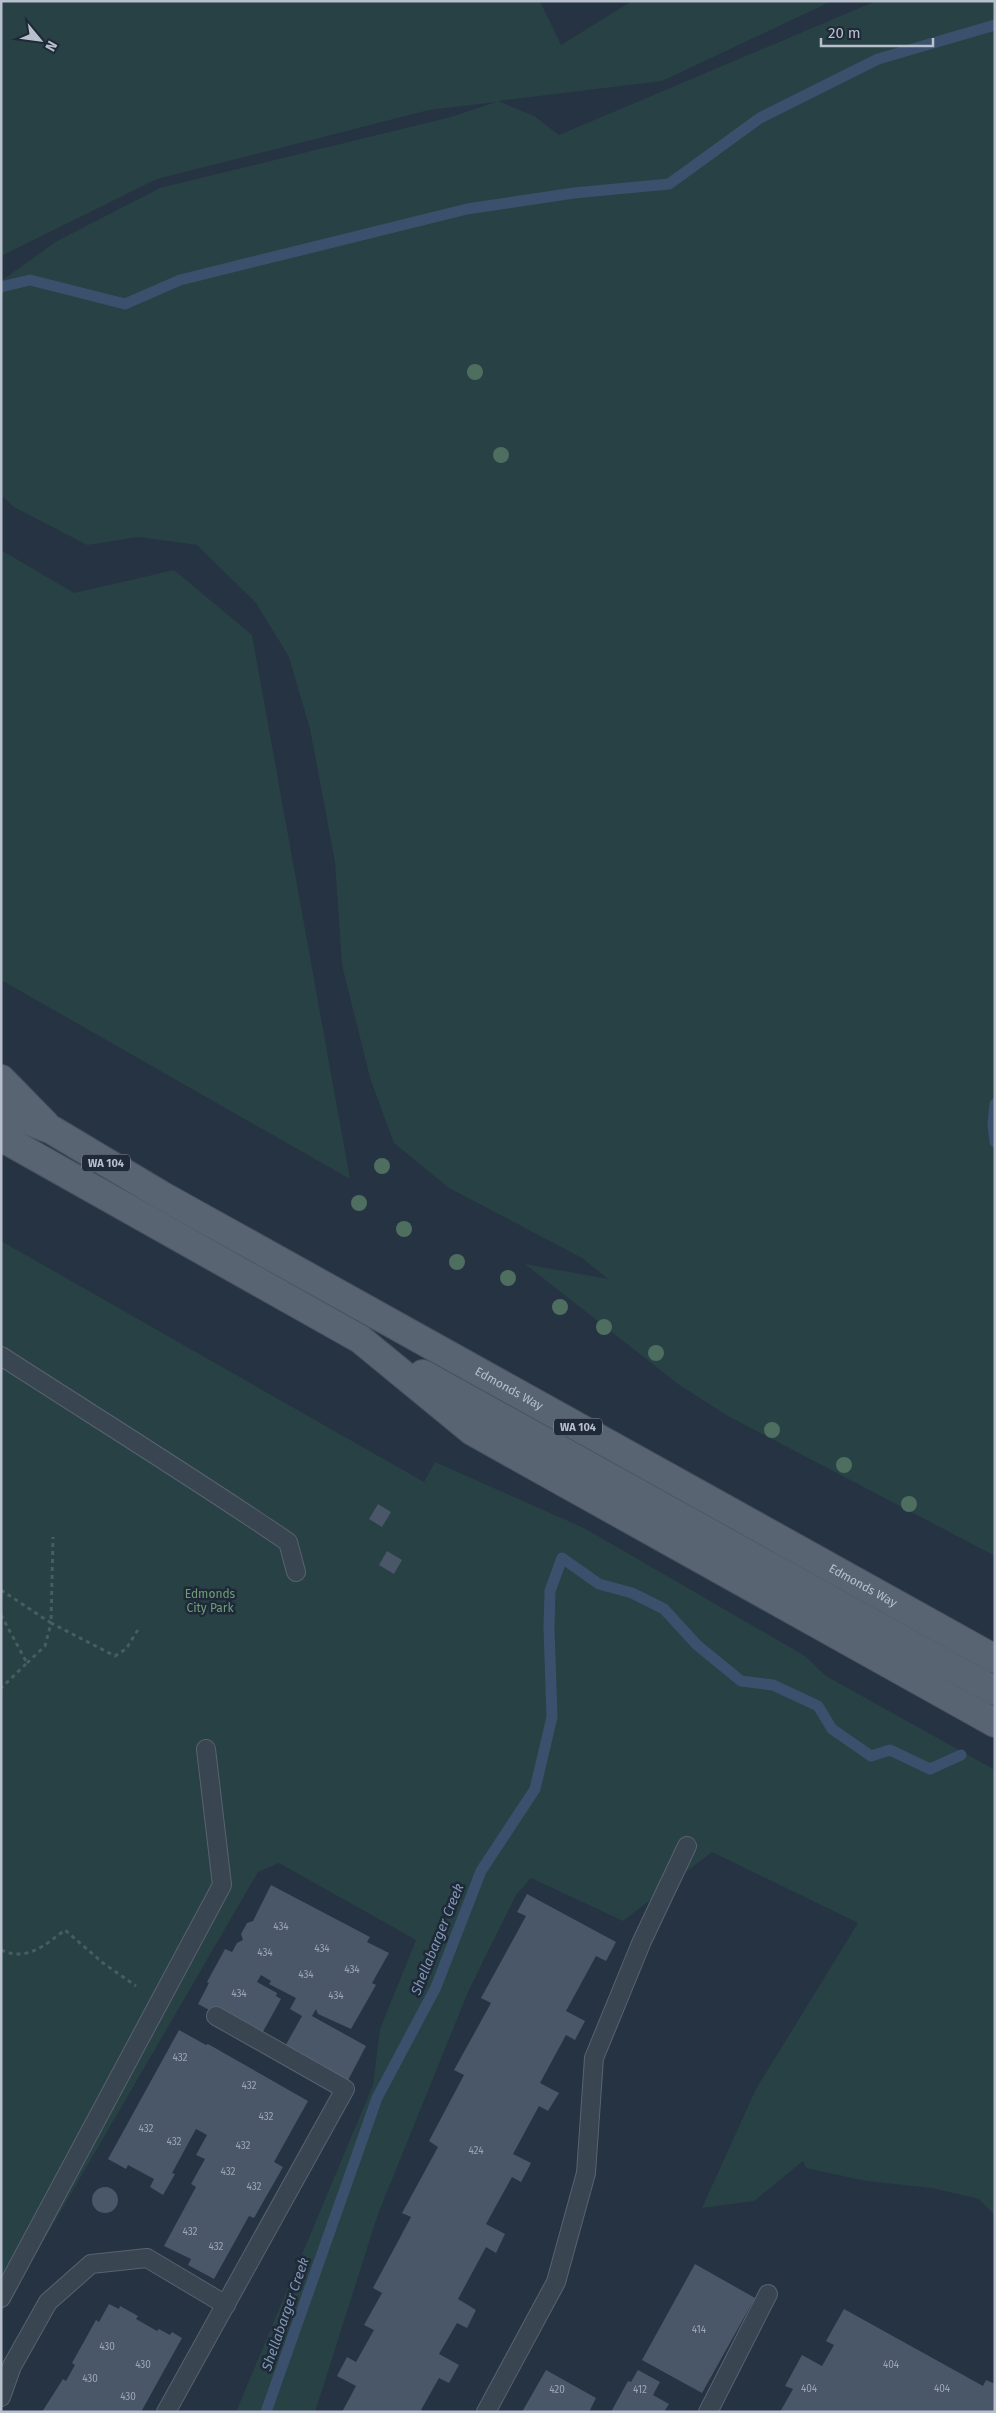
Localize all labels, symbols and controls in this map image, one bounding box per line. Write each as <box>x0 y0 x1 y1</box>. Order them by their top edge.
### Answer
north arrow <box>15 15 65 65</box>
scale bar <box>821 15 934 47</box>
text: 20 m <box>828 24 861 42</box>
text: N <box>41 38 61 54</box>
road number: WA 104 <box>82 1154 130 1172</box>
street label: Edmonds Way <box>473 1364 546 1413</box>
road number: WA 104 <box>554 1418 602 1435</box>
street label: Edmonds Way <box>827 1561 899 1610</box>
park label: Edmonds City Park <box>185 1587 236 1615</box>
water label: Shellabarger Creek <box>407 1881 468 1998</box>
house number: 434 <box>273 1921 289 1933</box>
house number: 434 <box>314 1943 330 1955</box>
house number: 434 <box>257 1947 273 1959</box>
house number: 434 <box>344 1964 360 1976</box>
house number: 434 <box>298 1969 314 1981</box>
house number: 434 <box>231 1988 247 2000</box>
house number: 434 <box>328 1990 344 2002</box>
house number: 432 <box>173 2052 188 2064</box>
house number: 432 <box>242 2080 257 2092</box>
house number: 432 <box>259 2111 274 2123</box>
house number: 432 <box>139 2123 154 2135</box>
house number: 432 <box>167 2136 182 2148</box>
house number: 432 <box>236 2140 251 2152</box>
house number: 424 <box>468 2145 484 2157</box>
house number: 432 <box>221 2166 236 2178</box>
house number: 432 <box>247 2181 262 2193</box>
house number: 432 <box>183 2226 198 2238</box>
house number: 432 <box>209 2241 224 2253</box>
water label: Shellabarger Creek <box>258 2255 313 2374</box>
house number: 414 <box>692 2324 707 2336</box>
house number: 430 <box>99 2341 115 2353</box>
house number: 430 <box>135 2359 151 2371</box>
house number: 404 <box>883 2359 900 2371</box>
house number: 430 <box>82 2373 98 2385</box>
house number: 404 <box>801 2383 818 2395</box>
house number: 404 <box>934 2383 951 2395</box>
house number: 420 <box>549 2384 565 2396</box>
house number: 412 <box>633 2384 647 2396</box>
house number: 430 <box>120 2391 136 2403</box>

